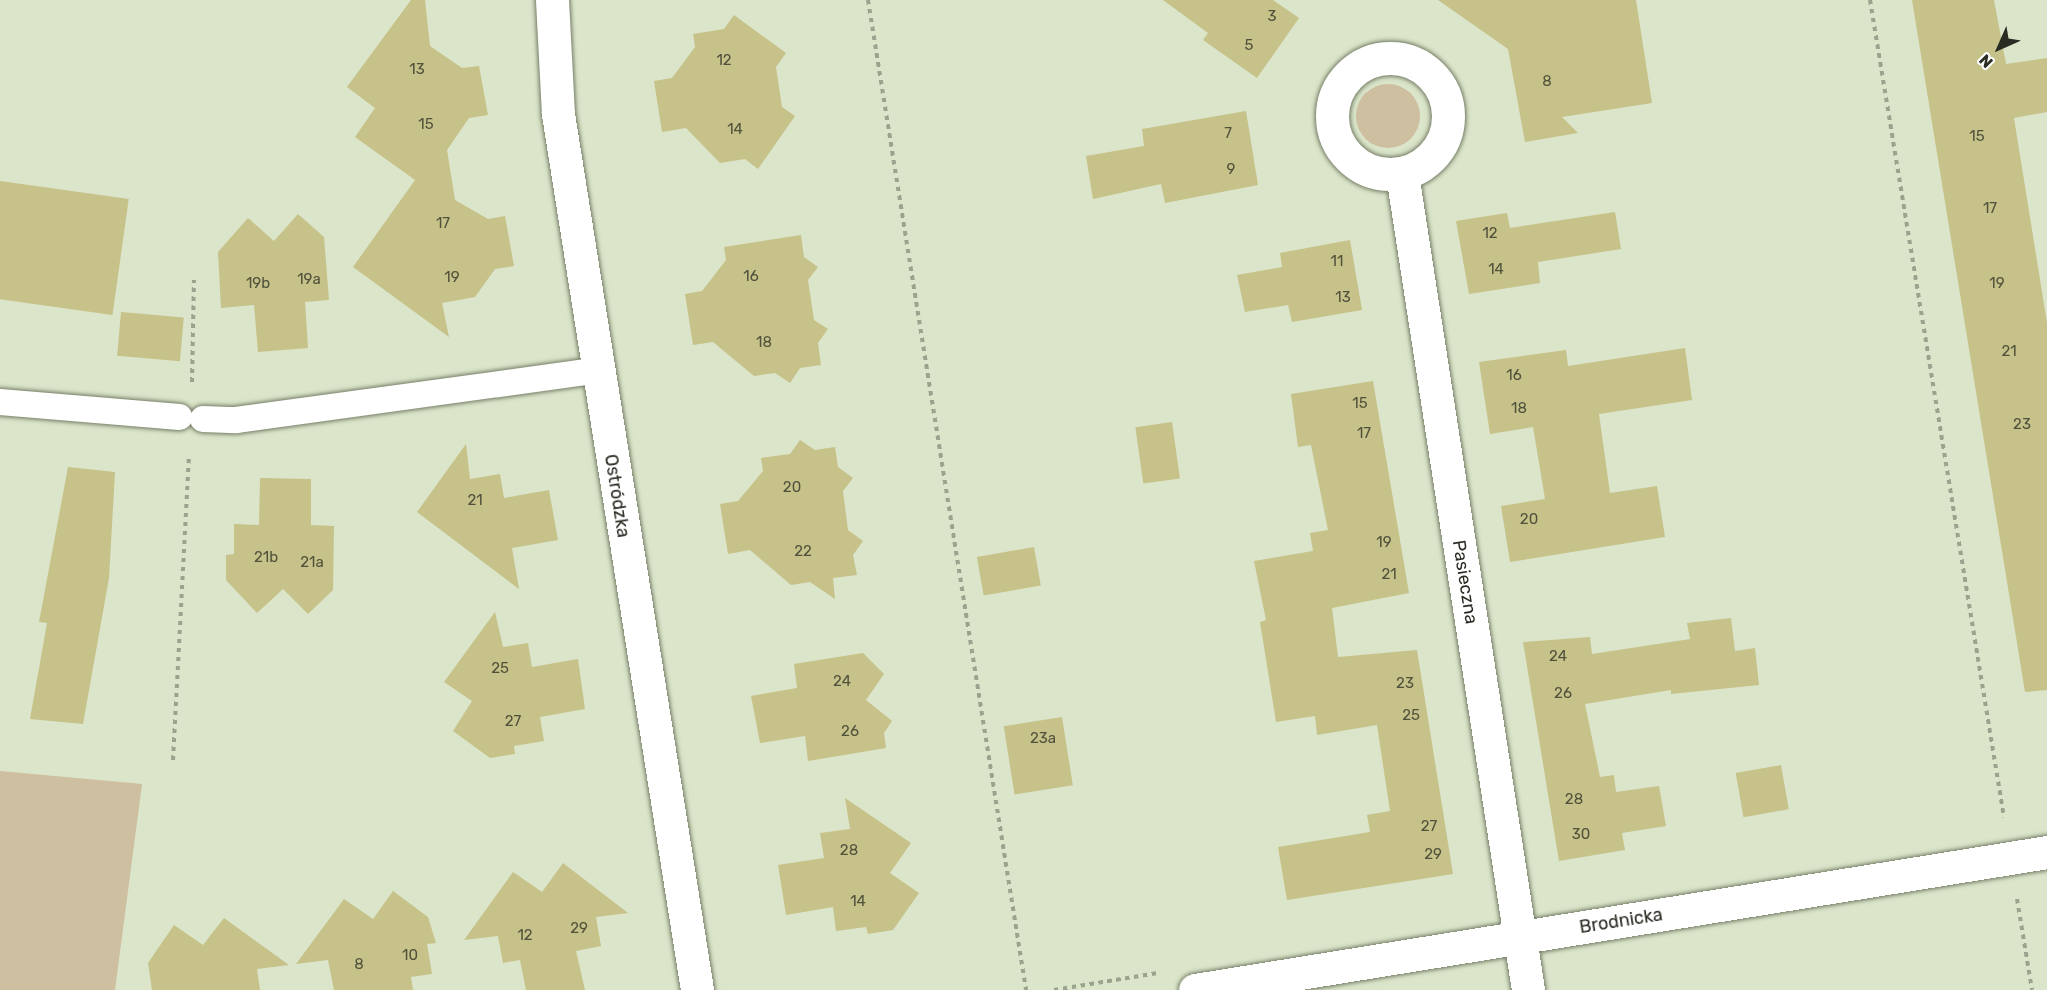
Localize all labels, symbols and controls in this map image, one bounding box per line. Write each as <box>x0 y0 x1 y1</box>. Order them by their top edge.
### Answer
house number: 3 <box>1267 8 1277 26</box>
north arrow <box>1969 18 2029 78</box>
house number: 5 <box>1245 37 1253 55</box>
text: N <box>1975 50 1997 72</box>
house number: 12 <box>716 52 732 70</box>
house number: 13 <box>409 61 425 79</box>
house number: 8 <box>1542 73 1552 91</box>
house number: 15 <box>418 116 434 134</box>
house number: 14 <box>727 121 743 139</box>
house number: 7 <box>1224 125 1232 143</box>
house number: 15 <box>1969 128 1985 146</box>
house number: 9 <box>1227 161 1235 179</box>
house number: 17 <box>1983 200 1997 218</box>
house number: 17 <box>436 215 450 233</box>
house number: 12 <box>1482 225 1498 243</box>
house number: 11 <box>1331 253 1343 271</box>
house number: 14 <box>1488 261 1504 279</box>
house number: 16 <box>743 268 759 286</box>
house number: 19 <box>444 269 460 287</box>
house number: 19a <box>297 271 321 289</box>
house number: 19b <box>246 275 270 293</box>
house number: 19 <box>1989 275 2005 293</box>
house number: 13 <box>1335 289 1351 307</box>
house number: 18 <box>756 334 772 352</box>
house number: 21 <box>2001 343 2017 361</box>
house number: 16 <box>1506 367 1522 385</box>
house number: 15 <box>1352 395 1368 413</box>
house number: 18 <box>1511 400 1527 418</box>
house number: 23 <box>2013 416 2031 434</box>
house number: 17 <box>1357 425 1371 443</box>
street label: Ostródzka <box>600 453 634 539</box>
house number: 20 <box>783 479 801 497</box>
house number: 21 <box>467 492 483 510</box>
house number: 20 <box>1520 511 1538 529</box>
house number: 19 <box>1376 534 1392 552</box>
street label: Pasieczna <box>1448 538 1482 626</box>
house number: 22 <box>794 543 812 561</box>
house number: 21b <box>254 549 278 567</box>
house number: 21a <box>300 554 324 572</box>
house number: 21 <box>1381 566 1397 584</box>
house number: 24 <box>1549 648 1567 666</box>
house number: 25 <box>491 660 509 678</box>
house number: 24 <box>833 673 851 691</box>
house number: 23 <box>1396 675 1414 693</box>
house number: 26 <box>1554 685 1572 703</box>
house number: 25 <box>1402 707 1420 725</box>
house number: 27 <box>505 713 521 731</box>
house number: 26 <box>841 723 859 741</box>
house number: 23a <box>1030 730 1056 748</box>
house number: 28 <box>1565 791 1583 809</box>
house number: 27 <box>1421 818 1437 836</box>
house number: 30 <box>1572 826 1590 844</box>
house number: 28 <box>840 842 858 860</box>
house number: 29 <box>1424 846 1442 864</box>
house number: 14 <box>850 893 866 911</box>
street label: Brodnicka <box>1578 904 1664 938</box>
house number: 29 <box>570 920 588 938</box>
house number: 12 <box>517 927 533 945</box>
house number: 10 <box>402 947 418 965</box>
house number: 8 <box>354 956 364 974</box>

